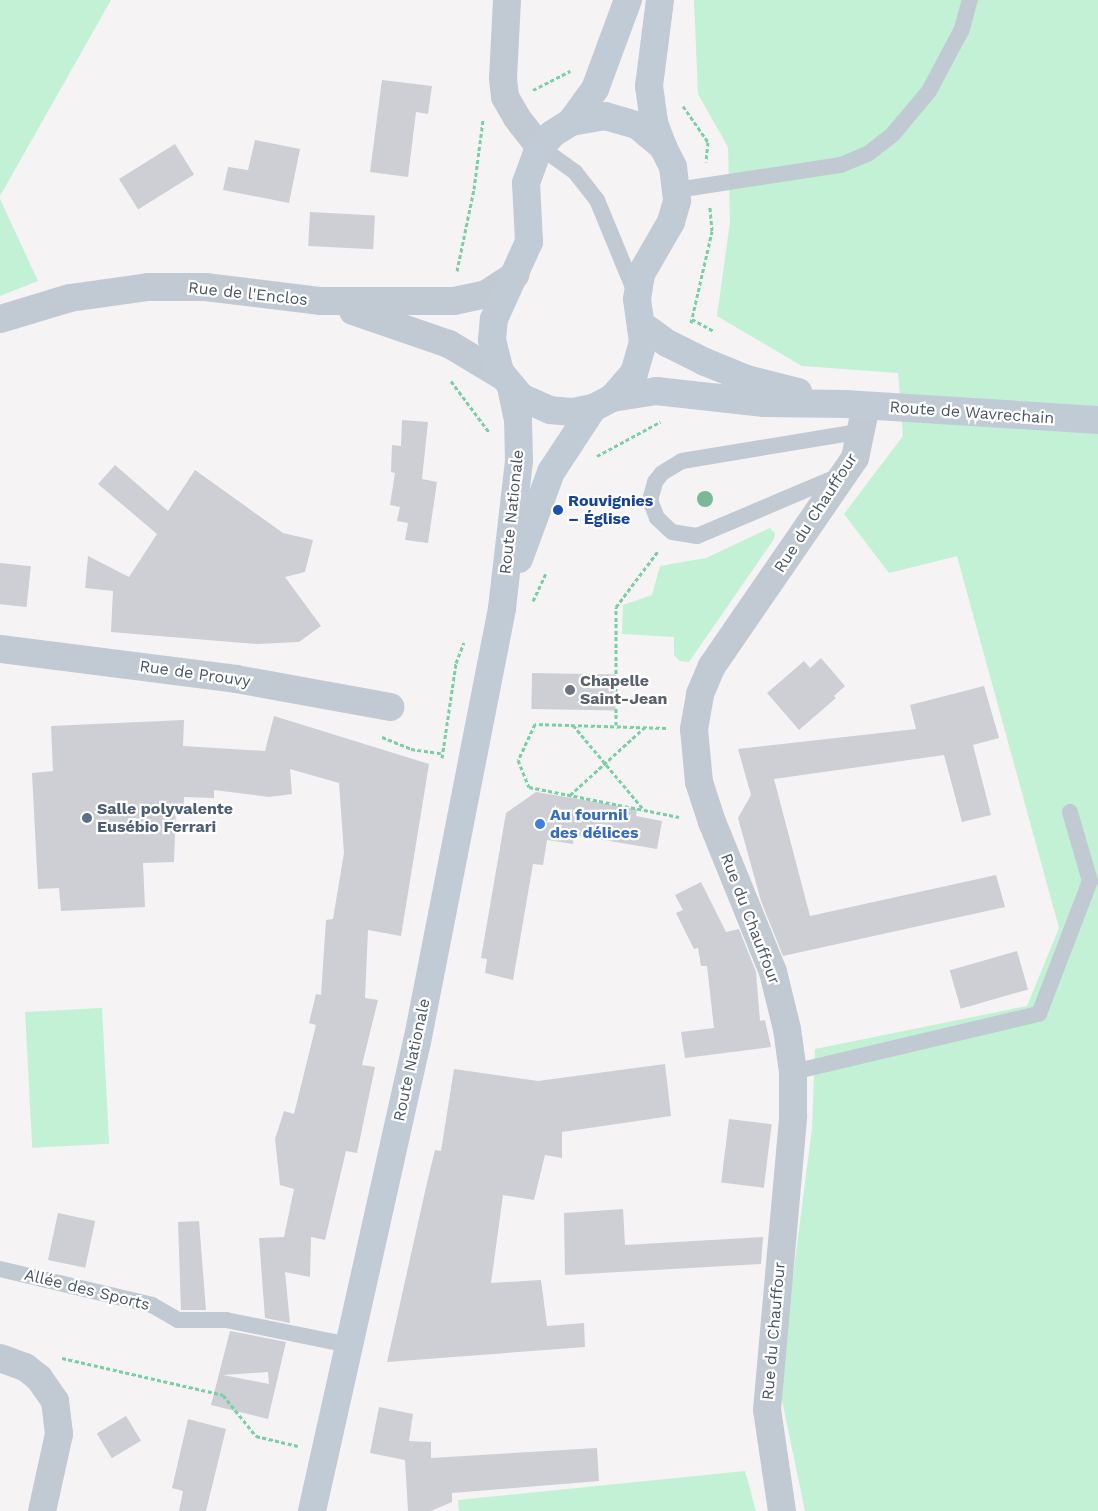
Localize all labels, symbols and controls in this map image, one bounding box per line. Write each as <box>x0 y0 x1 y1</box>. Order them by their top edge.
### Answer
street label: Rue de l'Enclos <box>187 278 309 310</box>
street label: Route de Wavrechain <box>889 398 1055 428</box>
street label: Route Nationale <box>496 449 528 575</box>
street label: Rue du Chauffour <box>770 450 862 576</box>
place label: Rouvignies – Église <box>568 491 653 529</box>
marker: Rouvignies – Église <box>552 504 564 516</box>
street label: Rue de Prouvy <box>138 657 252 691</box>
place label: Chapelle Saint-Jean <box>580 671 667 709</box>
marker: Chapelle Saint-Jean <box>564 684 576 696</box>
place label: Salle polyvalente Eusébio Ferrari <box>97 799 233 837</box>
place label: Au fournil des délices <box>550 805 638 843</box>
marker: Salle polyvalente Eusébio Ferrari <box>81 812 93 824</box>
marker: Au fournil des délices <box>534 818 546 830</box>
street label: Rue du Chauffour <box>716 851 784 987</box>
street label: Route Nationale <box>390 997 434 1123</box>
street label: Rue du Chauffour <box>758 1261 790 1401</box>
street label: Allée des Sports <box>22 1265 152 1315</box>

